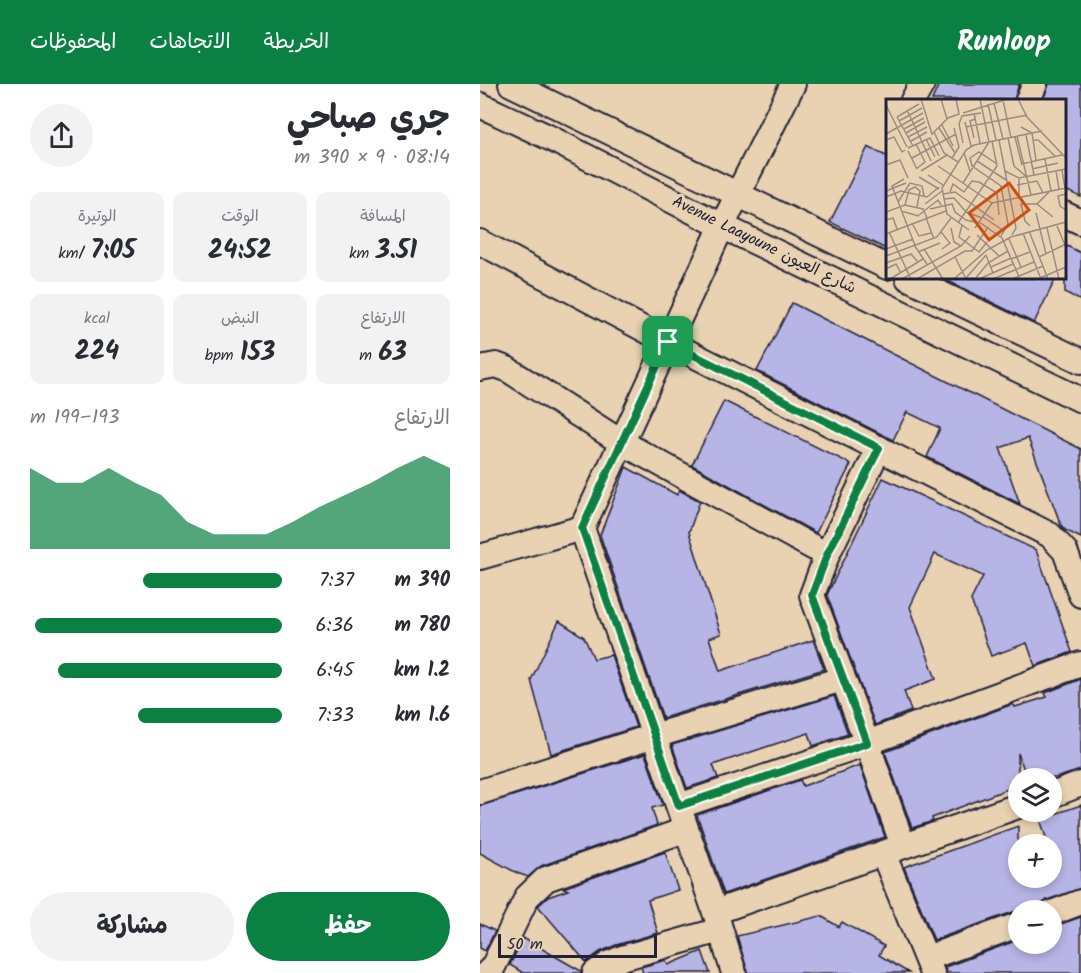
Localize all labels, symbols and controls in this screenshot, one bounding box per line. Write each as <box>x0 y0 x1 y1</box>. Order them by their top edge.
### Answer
text: Runloop <box>957 20 1051 65</box>
text: المحفوظات <box>30 26 116 59</box>
text: الاتجاهات <box>149 26 231 59</box>
text: الخريطة <box>264 26 329 59</box>
text: جري صباحي <box>287 93 450 146</box>
inset map <box>886 99 1066 279</box>
button: share <box>30 104 93 167</box>
text: 08:14 · 9 × 390 m <box>294 142 450 174</box>
street label: Avenue Laayoune شارع العيون <box>668 189 860 301</box>
text: الوتيرة <box>78 204 116 229</box>
text: الوقت <box>221 204 259 229</box>
text: المسافة <box>360 204 406 229</box>
text: 7:05 <box>91 230 136 272</box>
text: 24:52 <box>208 230 272 272</box>
text: 3.51 <box>376 230 417 272</box>
text: /km <box>58 241 91 266</box>
text: km <box>349 241 376 266</box>
text: kcal <box>84 306 110 331</box>
text: النبض <box>221 306 259 331</box>
text: الارتفاع <box>361 306 405 331</box>
pin <box>642 316 693 367</box>
icon: arrive <box>651 325 684 358</box>
text: 224 <box>75 331 119 373</box>
text: 153 <box>240 332 275 374</box>
text: 63 <box>378 332 407 374</box>
text: bpm <box>205 343 240 368</box>
text: m <box>359 343 378 368</box>
text: 193–199 m <box>30 402 119 434</box>
text: الارتفاع <box>394 403 450 435</box>
text: 7:37 <box>319 565 354 597</box>
text: 390 m <box>395 565 450 597</box>
text: 6:36 <box>315 610 354 642</box>
text: 780 m <box>394 610 450 642</box>
text: 6:45 <box>316 655 354 687</box>
text: 1.2 km <box>394 655 450 687</box>
text: 7:33 <box>317 700 354 732</box>
text: 1.6 km <box>394 700 450 732</box>
map controls <box>1008 768 1062 954</box>
button: layers <box>1008 768 1062 822</box>
button: + <box>1008 834 1062 888</box>
button: مشاركة <box>30 892 234 961</box>
button: حفظ <box>246 892 450 961</box>
button: − <box>1008 900 1062 954</box>
scale bar <box>498 931 657 958</box>
text: 50 m <box>507 932 543 957</box>

